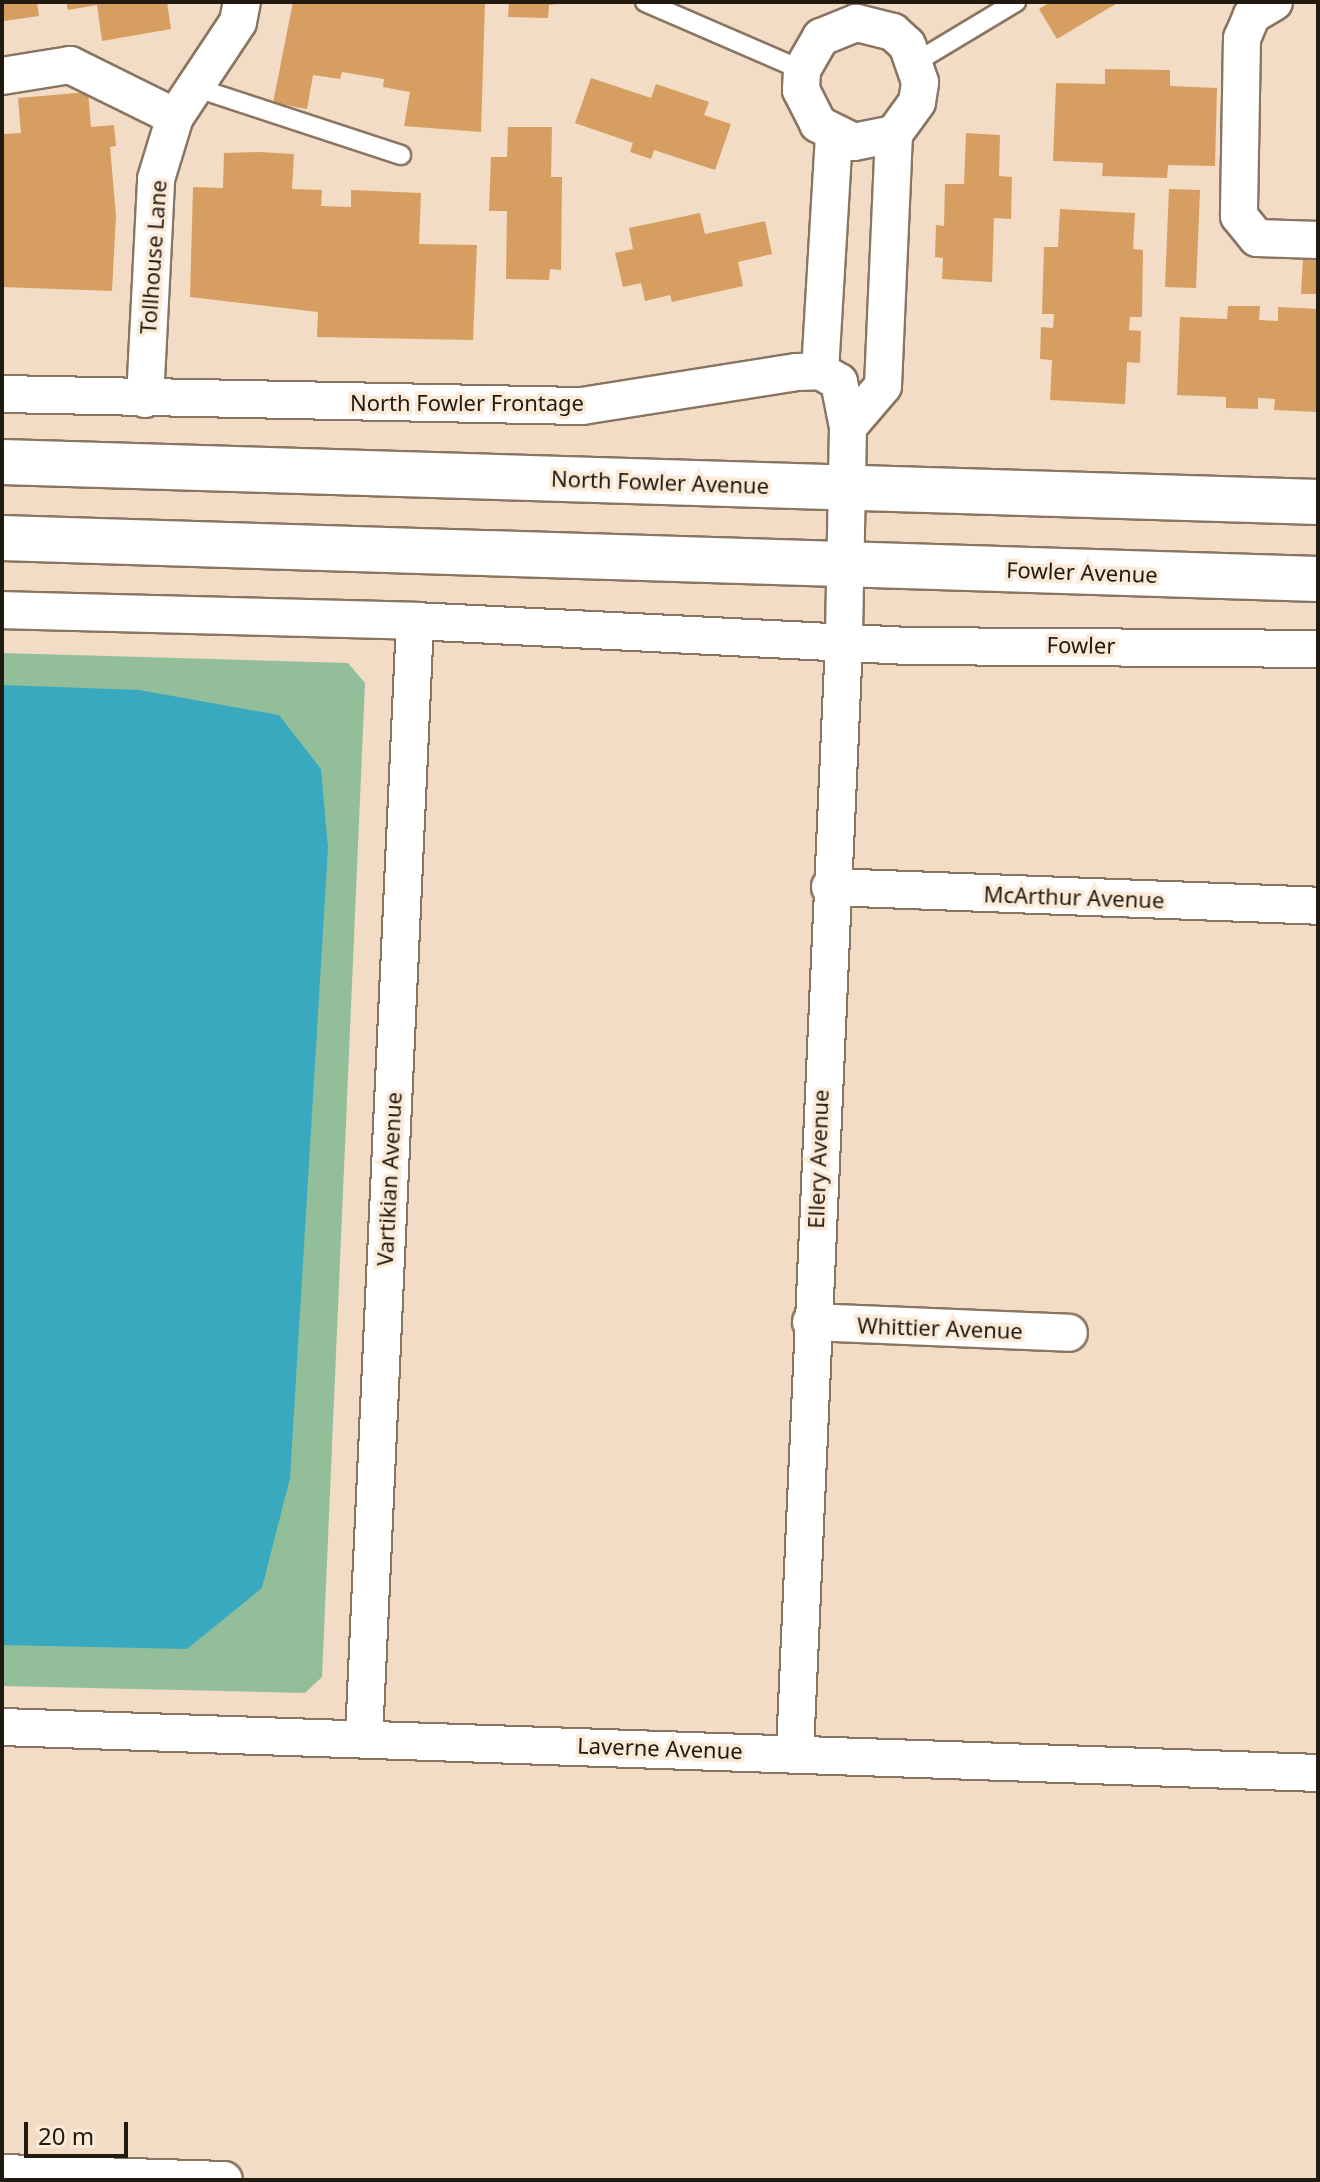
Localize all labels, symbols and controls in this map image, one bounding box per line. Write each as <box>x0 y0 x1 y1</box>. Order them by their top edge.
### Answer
street label: Tollhouse Lane <box>134 179 172 335</box>
street label: North Fowler Frontage <box>350 390 584 416</box>
street label: North Fowler Avenue <box>551 465 769 499</box>
street label: Fowler Avenue <box>1006 556 1158 588</box>
street label: Fowler <box>1046 631 1116 659</box>
street label: McArthur Avenue <box>983 881 1165 913</box>
street label: Ellery Avenue <box>802 1089 834 1229</box>
street label: Vartikian Avenue <box>371 1091 407 1267</box>
street label: Whittier Avenue <box>857 1312 1023 1344</box>
street label: Laverne Avenue <box>577 1732 743 1764</box>
scale bar <box>28 2106 132 2156</box>
text: 20 m <box>38 2119 94 2152</box>

